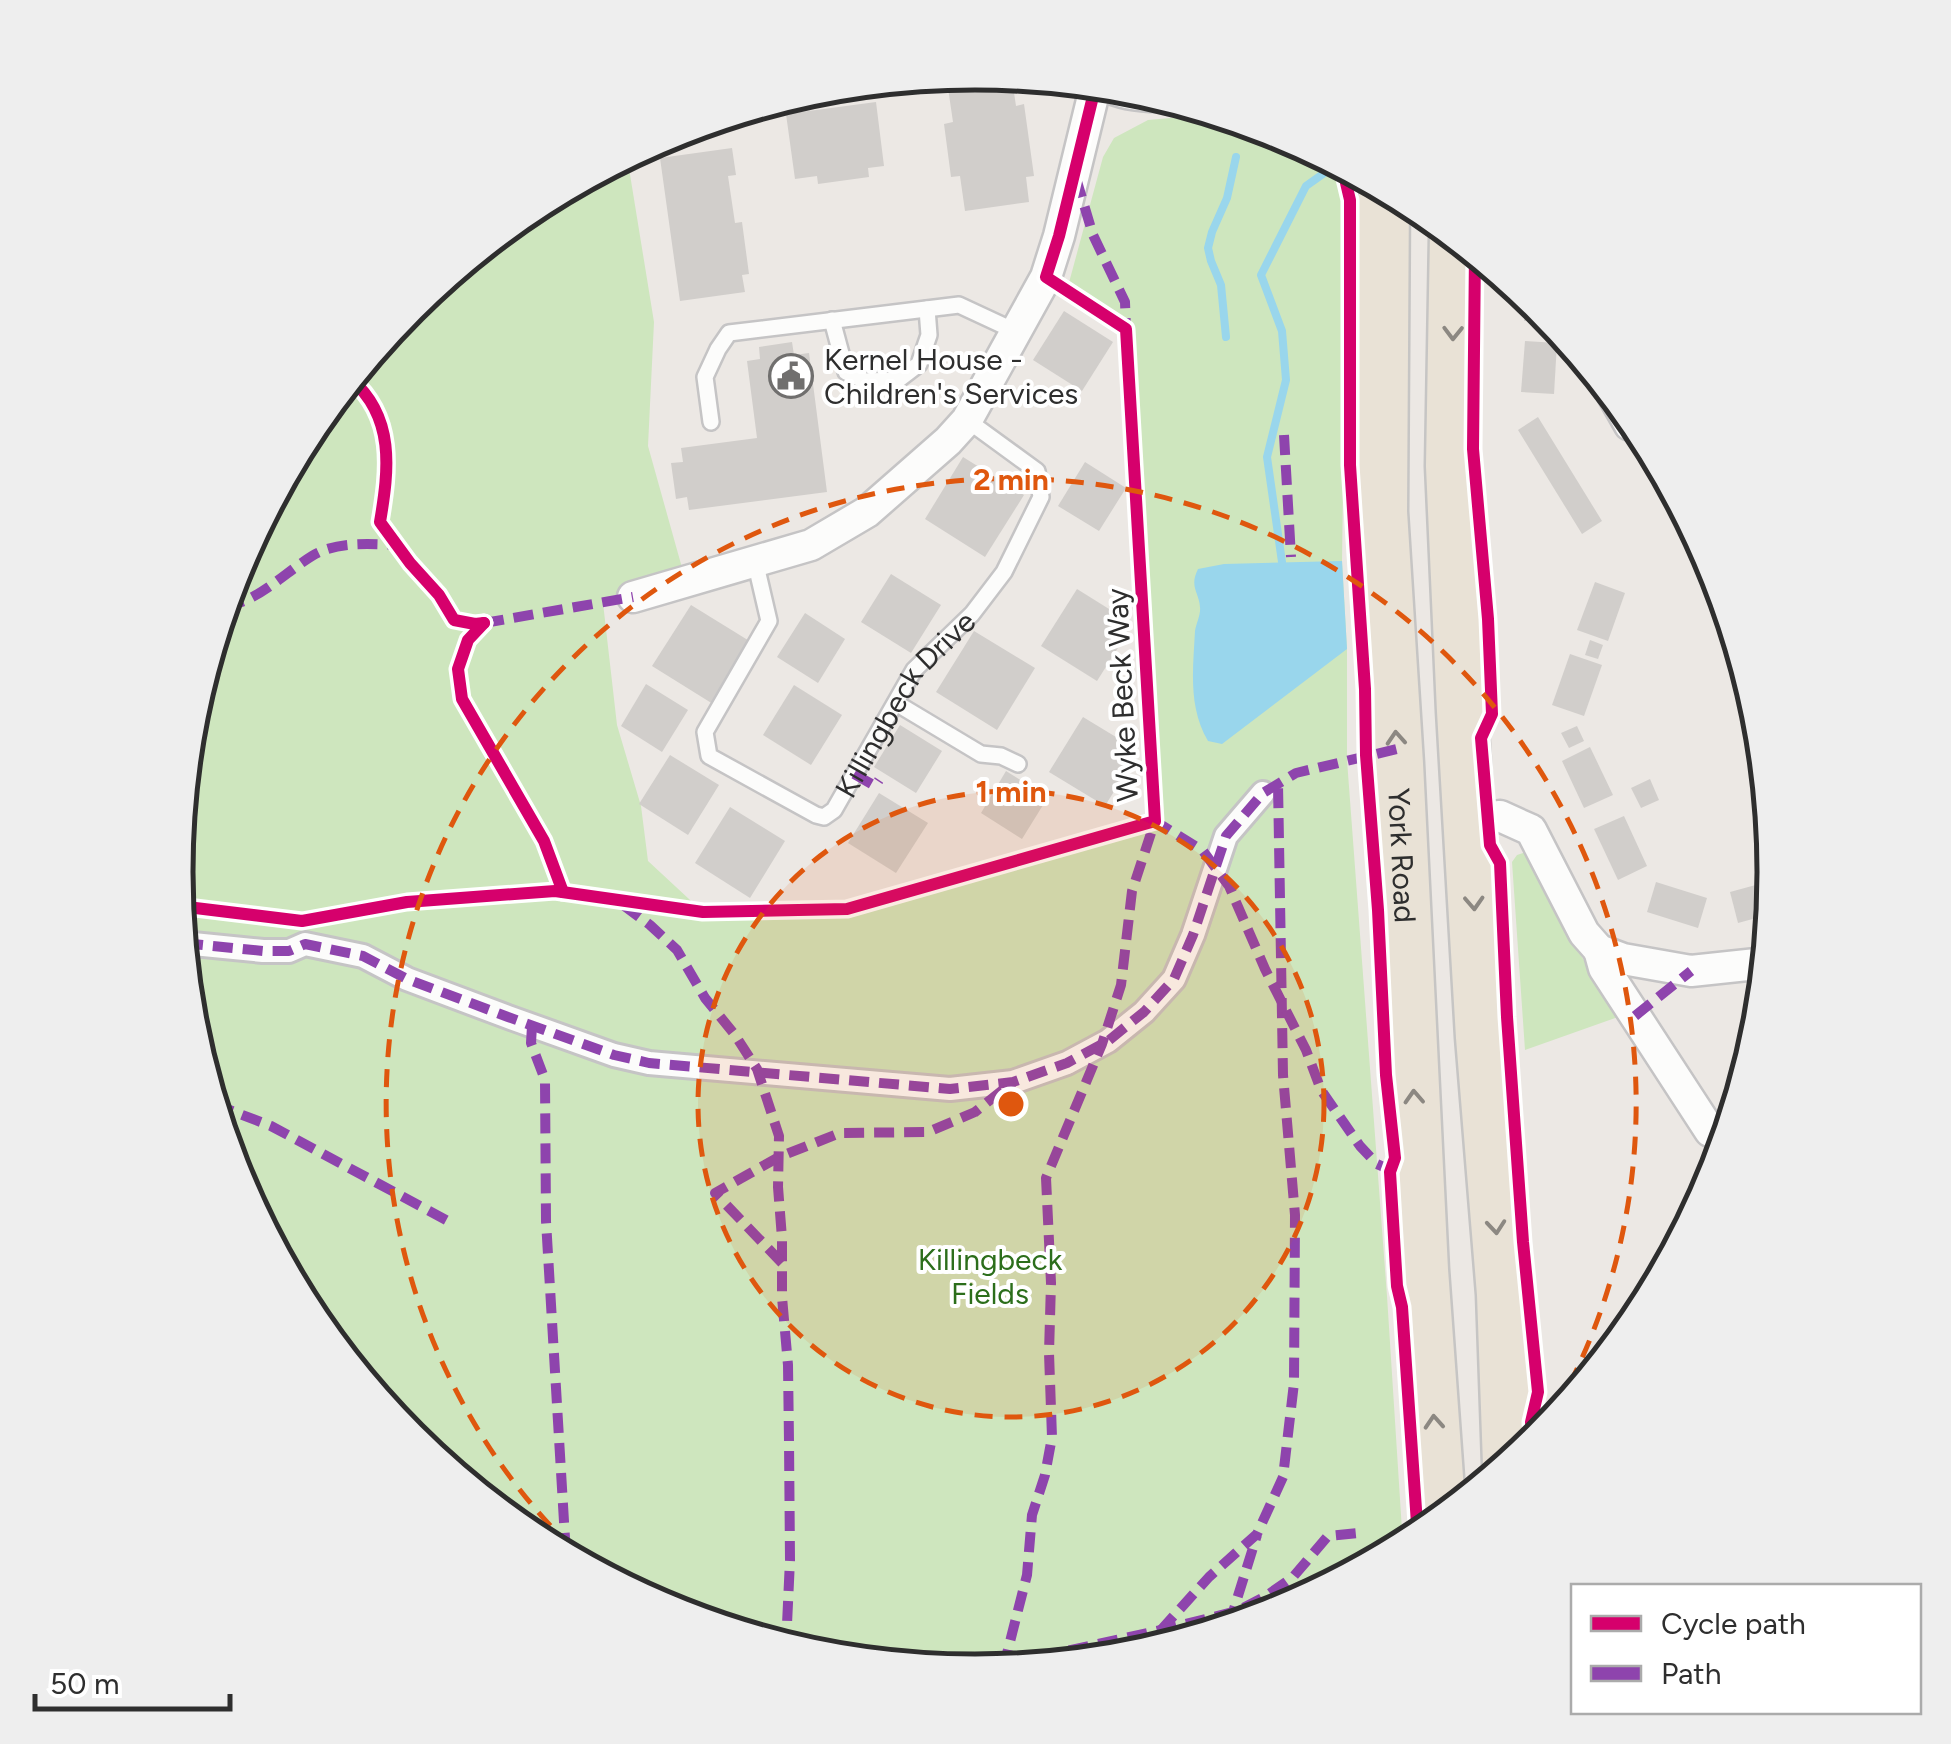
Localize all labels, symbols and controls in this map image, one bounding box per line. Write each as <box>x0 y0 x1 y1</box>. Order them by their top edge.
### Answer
one-way arrow <box>1442 326 1464 342</box>
place label: Kernel House - Children's Services <box>824 341 1078 412</box>
public building icon: Kernel House - Children's Services <box>768 353 814 399</box>
text: 2 min <box>973 461 1049 498</box>
street label: Wyke Beck Way <box>1098 587 1146 803</box>
street label: Killingbeck Drive <box>827 603 983 804</box>
one-way arrow <box>1386 729 1407 745</box>
text: 1 min <box>976 773 1046 810</box>
street label: York Road <box>1381 787 1424 924</box>
one-way arrow <box>1463 895 1484 911</box>
centre of rings <box>993 1086 1029 1122</box>
one-way arrow <box>1404 1089 1425 1105</box>
one-way arrow <box>1485 1219 1507 1235</box>
park label: Killingbeck Fields <box>918 1241 1063 1312</box>
one-way arrow <box>1424 1413 1445 1429</box>
legend <box>1571 1584 1921 1714</box>
text: Cycle path <box>1661 1605 1806 1642</box>
scale bar <box>35 1649 230 1711</box>
text: Path <box>1661 1655 1721 1692</box>
text: 50 m <box>50 1665 119 1702</box>

